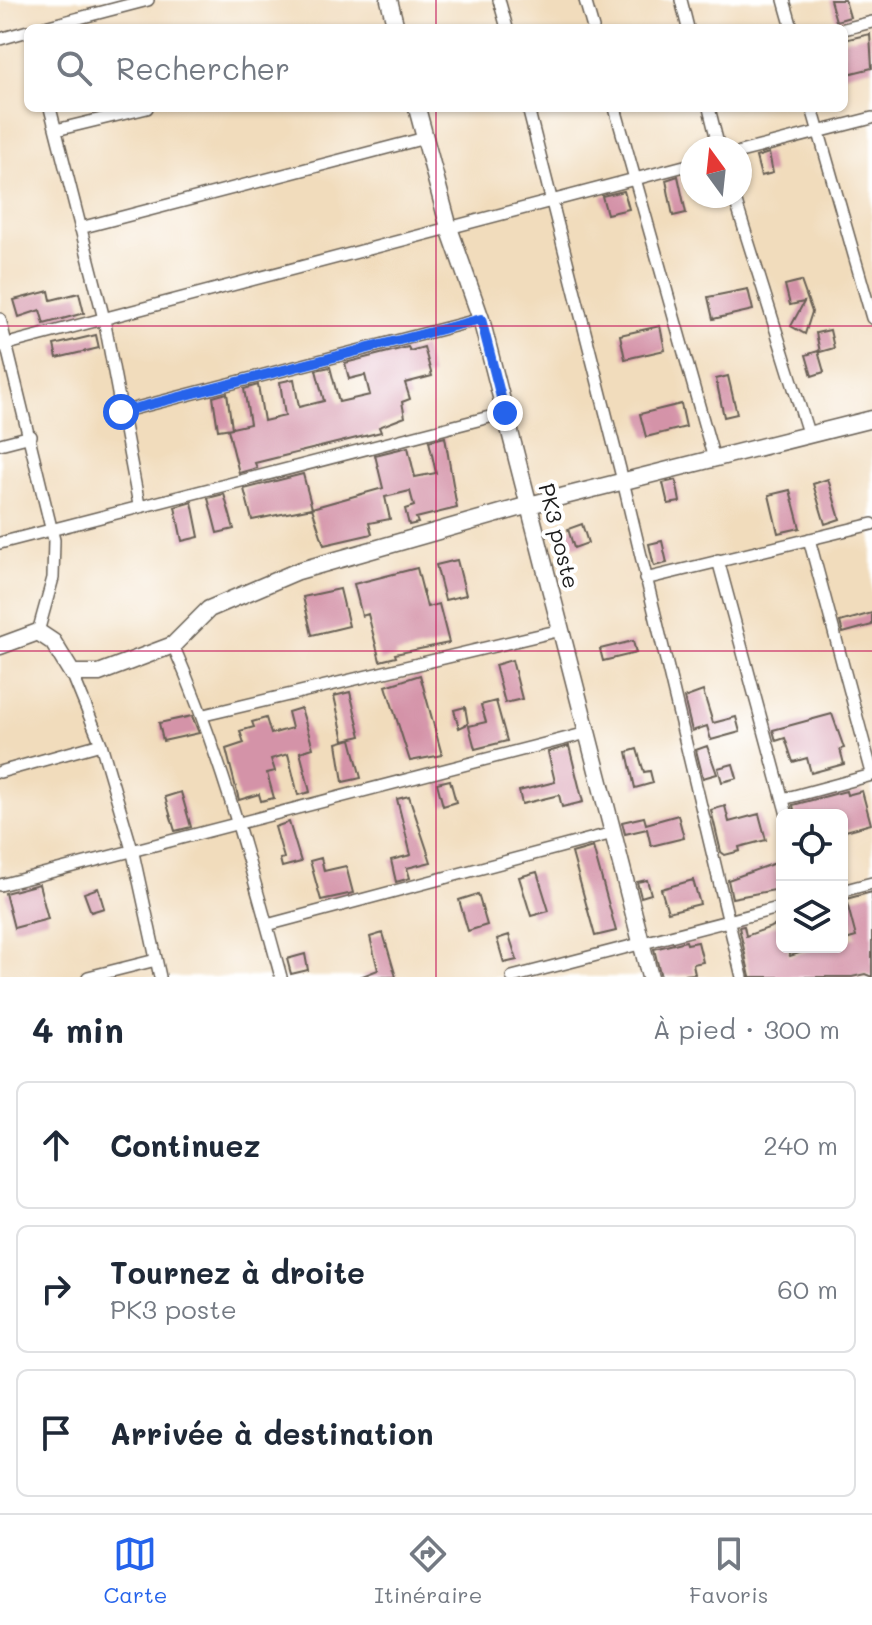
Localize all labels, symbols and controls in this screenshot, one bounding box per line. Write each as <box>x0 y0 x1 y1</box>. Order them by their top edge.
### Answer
search box <box>24 24 848 112</box>
icon: search <box>52 46 96 90</box>
text: Rechercher <box>116 48 290 88</box>
north arrow <box>680 136 752 208</box>
route start <box>103 394 139 430</box>
route end <box>487 395 523 431</box>
street label: PK3 poste <box>532 480 587 591</box>
map controls <box>776 809 848 953</box>
button: locate <box>776 809 848 881</box>
button: layers <box>776 881 848 953</box>
text: 4 min <box>32 1007 124 1052</box>
text: À pied · 300 m <box>653 1012 840 1046</box>
icon: ahead <box>34 1123 78 1167</box>
text: Continuez <box>110 1125 260 1165</box>
text: 240 m <box>763 1128 838 1162</box>
text: Tournez à droite <box>110 1252 365 1292</box>
icon: right <box>34 1267 78 1311</box>
text: 60 m <box>777 1272 838 1306</box>
text: PK3 poste <box>110 1292 237 1326</box>
icon: arrive <box>34 1411 78 1455</box>
text: Arrivée à destination <box>110 1413 433 1453</box>
tab: Carte <box>104 1532 167 1609</box>
tab: Itinéraire <box>374 1532 482 1609</box>
tab: Favoris <box>689 1532 768 1609</box>

